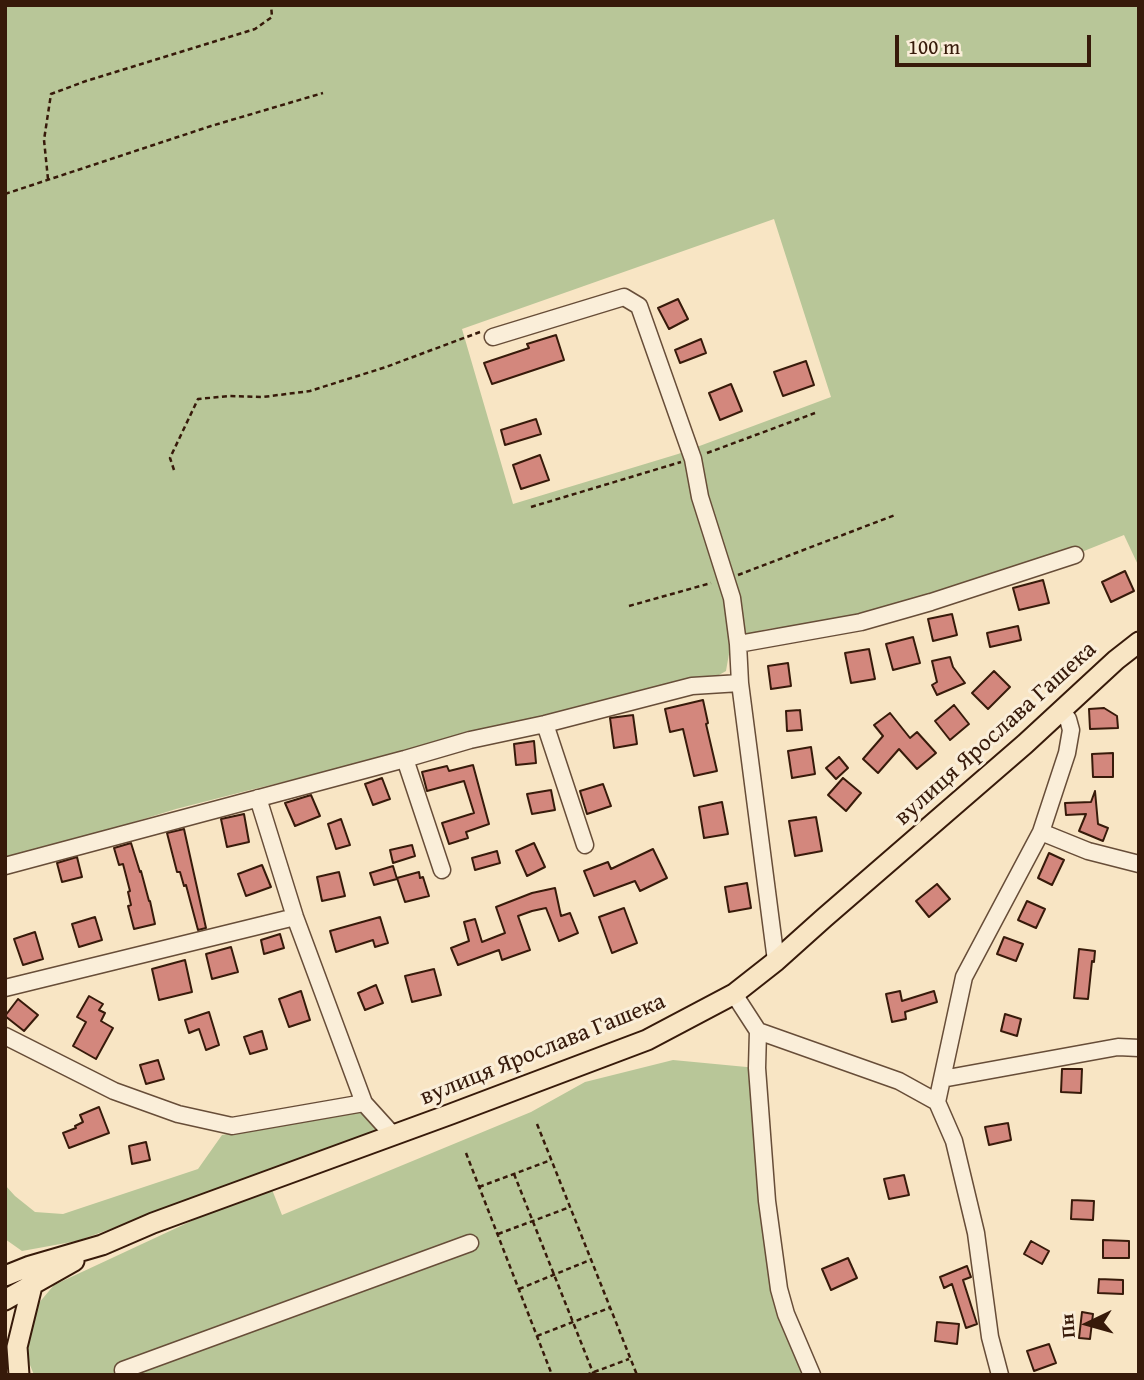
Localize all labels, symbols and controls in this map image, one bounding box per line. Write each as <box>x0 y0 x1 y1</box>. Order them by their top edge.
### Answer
scale bar <box>899 21 1095 65</box>
text: 100 m <box>908 31 960 62</box>
street label: вулиця Ярослава Гашека <box>889 636 1103 832</box>
street label: вулиця Ярослава Гашека <box>416 988 670 1112</box>
north arrow <box>1053 1289 1123 1359</box>
text: Пн <box>1052 1312 1082 1339</box>

